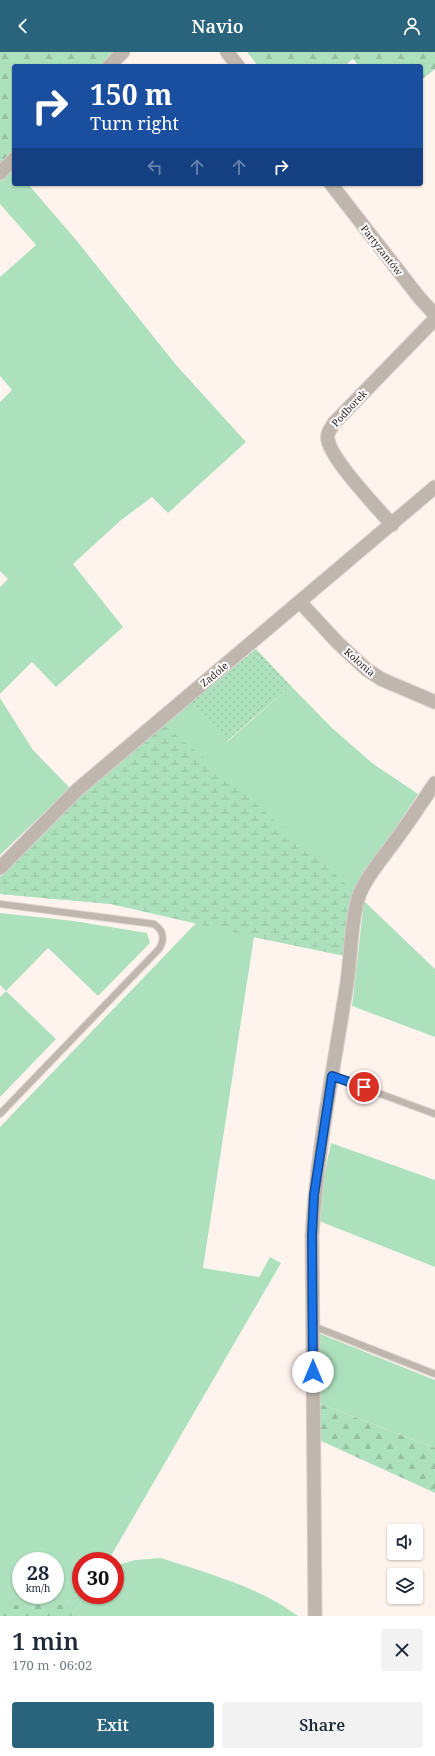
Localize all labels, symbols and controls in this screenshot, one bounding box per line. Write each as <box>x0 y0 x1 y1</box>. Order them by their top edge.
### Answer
text: Navio <box>191 14 244 38</box>
icon: back <box>12 15 34 37</box>
icon: person <box>401 15 423 37</box>
text: 150 m <box>90 75 172 113</box>
icon: right <box>24 80 76 132</box>
text: Turn right <box>90 111 179 135</box>
icon: left <box>144 156 166 178</box>
icon: ahead <box>186 156 208 178</box>
icon: ahead <box>228 156 250 178</box>
icon: right <box>270 156 292 178</box>
street label: Partyzantów <box>358 222 406 279</box>
street label: Podborek <box>328 386 370 430</box>
street label: Kolonia <box>342 645 379 680</box>
street label: Zadole <box>197 658 231 690</box>
pin <box>347 1070 381 1104</box>
icon: arrive <box>353 1076 375 1098</box>
position arrow <box>292 1351 334 1393</box>
map controls <box>387 1524 423 1604</box>
button: sound <box>387 1524 423 1560</box>
speed limit sign: 30 <box>72 1552 124 1604</box>
text: 28 <box>27 1559 49 1586</box>
button: layers <box>387 1568 423 1604</box>
text: km/h <box>26 1581 50 1595</box>
text: 1 min <box>12 1624 79 1657</box>
button: close <box>381 1629 423 1671</box>
text: 170 m · 06:02 <box>12 1656 92 1674</box>
button: Exit <box>12 1702 214 1748</box>
button: Share <box>222 1702 423 1748</box>

